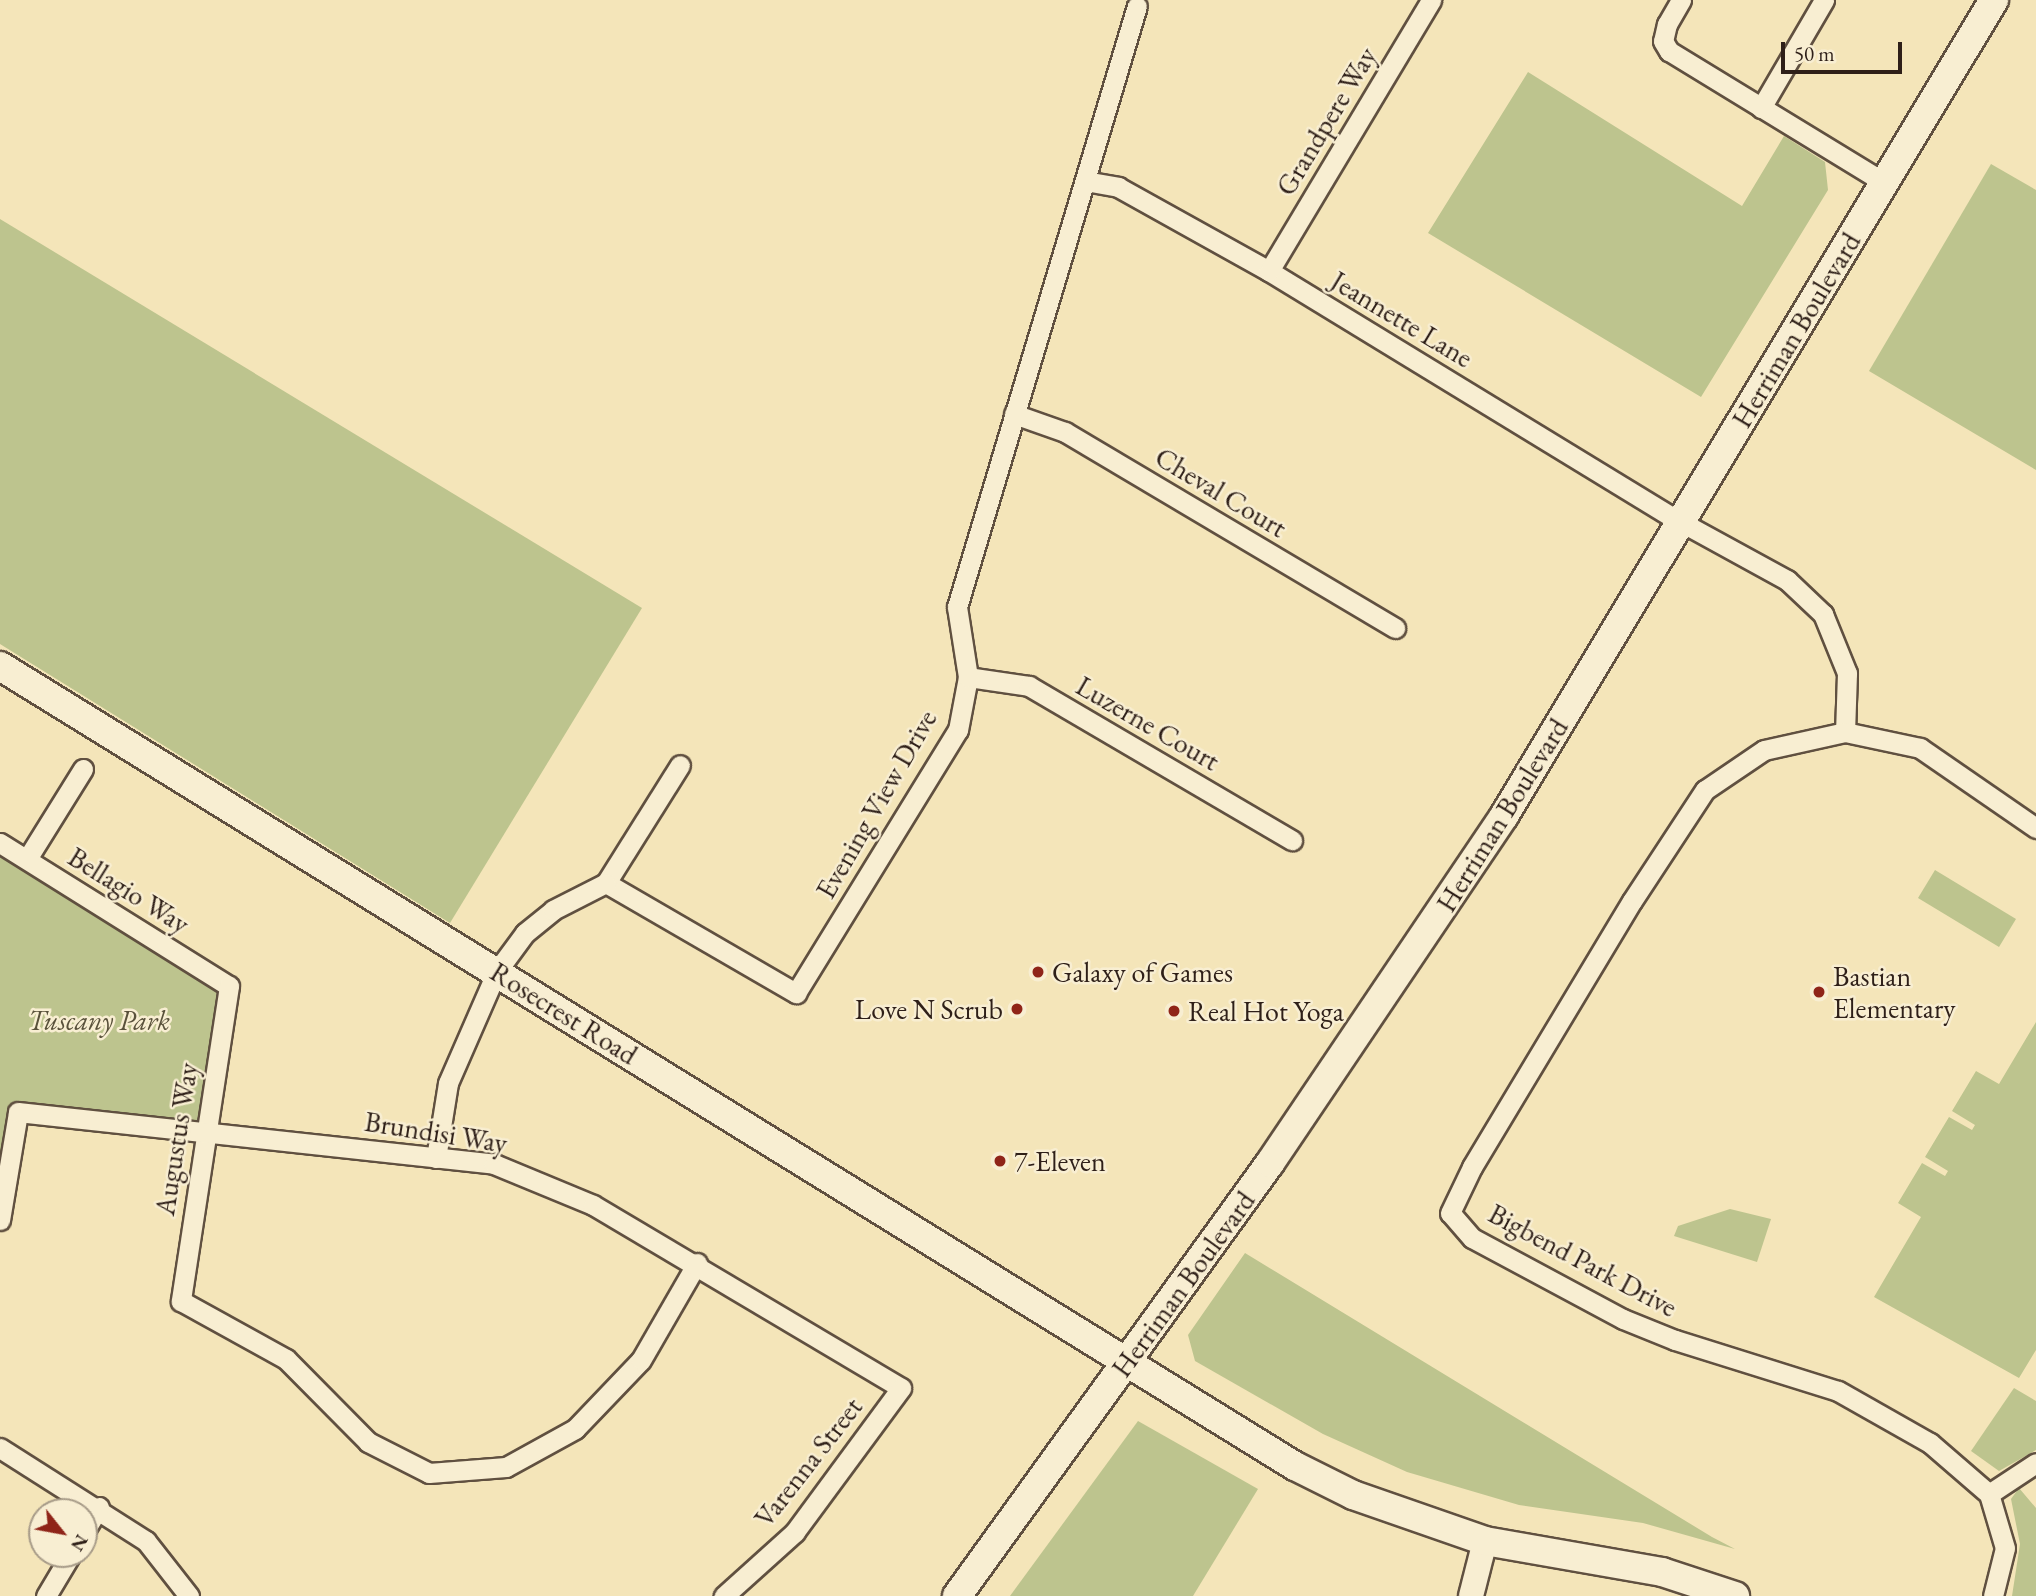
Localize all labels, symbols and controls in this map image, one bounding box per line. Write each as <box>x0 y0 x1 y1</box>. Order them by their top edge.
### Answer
scale bar <box>1784 28 1905 72</box>
text: 50 m <box>1794 40 1835 67</box>
street label: Grandpere Way <box>1269 41 1383 201</box>
street label: Herriman Boulevard <box>1724 226 1868 434</box>
street label: Jeannette Lane <box>1325 264 1479 374</box>
street label: Cheval Court <box>1149 440 1293 544</box>
street label: Luzerne Court <box>1070 668 1226 778</box>
street label: Evening View Drive <box>808 704 944 904</box>
street label: Herriman Boulevard <box>1429 712 1575 918</box>
street label: Bellagio Way <box>62 840 196 940</box>
street label: Rosecrest Road <box>484 955 644 1071</box>
place label: Galaxy of Games <box>1052 955 1233 989</box>
place label: Bastian Elementary <box>1833 959 1955 1025</box>
marker: Galaxy of Games <box>1030 964 1046 980</box>
marker: Bastian Elementary <box>1811 984 1827 1000</box>
place label: Love N Scrub <box>855 992 1003 1026</box>
place label: Real Hot Yoga <box>1188 994 1344 1028</box>
marker: Love N Scrub <box>1009 1001 1025 1017</box>
park label: Tuscany Park <box>28 1003 170 1037</box>
marker: Real Hot Yoga <box>1166 1003 1182 1019</box>
street label: Augustus Way <box>147 1060 205 1218</box>
street label: Brundisi Way <box>362 1104 510 1160</box>
place label: 7-Eleven <box>1014 1144 1106 1178</box>
marker: 7-Eleven <box>992 1153 1008 1169</box>
street label: Herriman Boulevard <box>1104 1184 1262 1384</box>
street label: Bigbend Park Drive <box>1483 1196 1683 1324</box>
street label: Varenna Street <box>747 1390 869 1534</box>
north arrow <box>28 1498 98 1568</box>
text: N <box>65 1530 94 1556</box>

